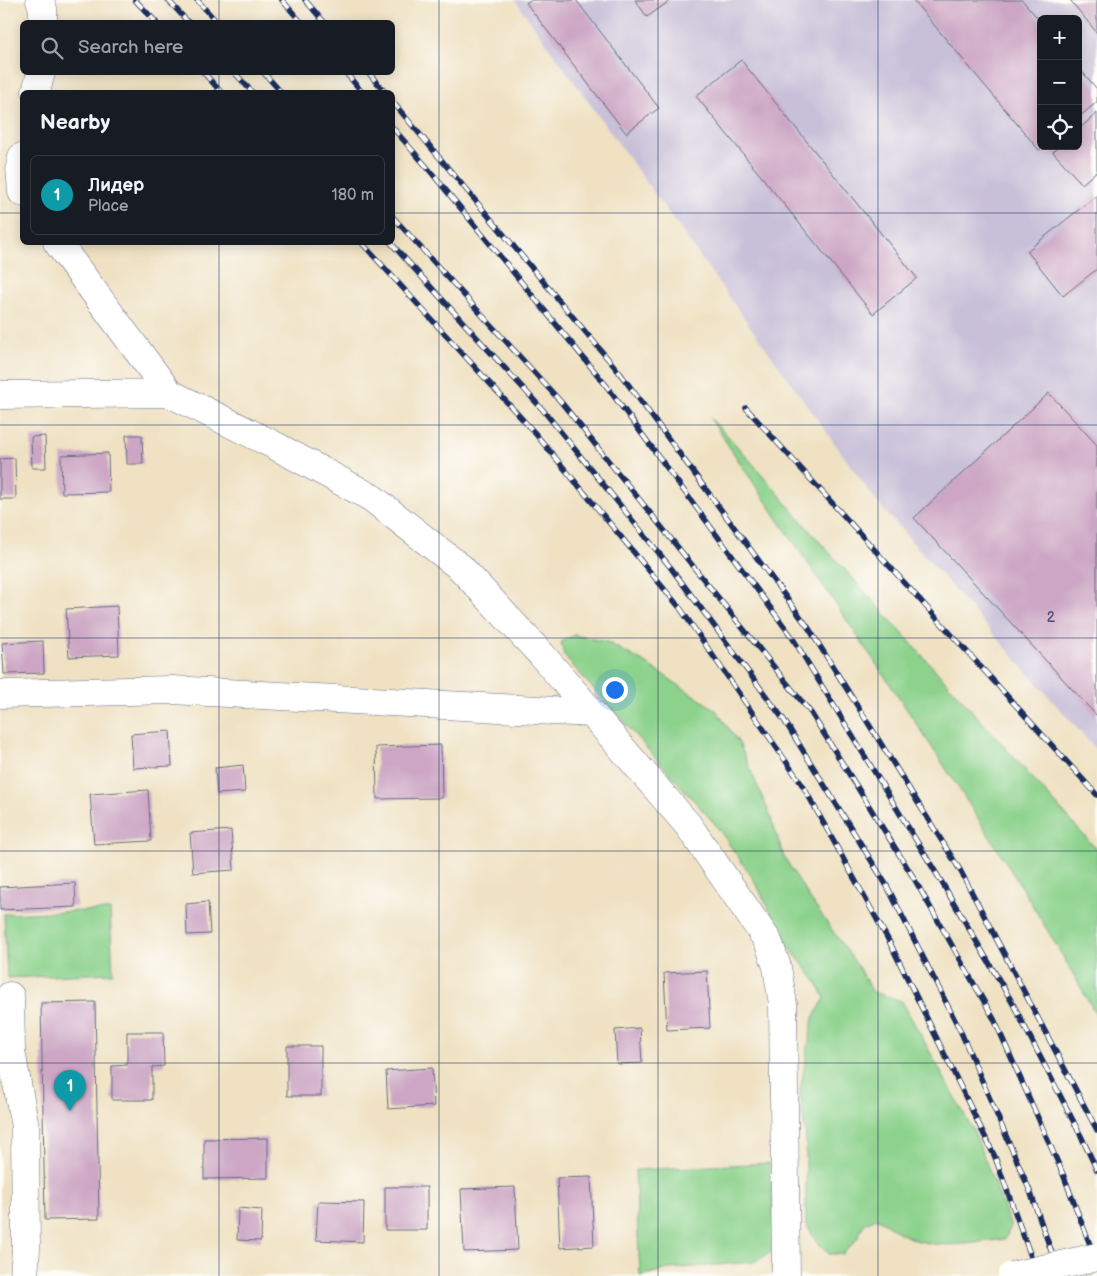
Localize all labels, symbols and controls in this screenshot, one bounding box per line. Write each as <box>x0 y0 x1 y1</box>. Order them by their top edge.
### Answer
map controls <box>1037 15 1082 150</box>
button: + <box>1037 15 1082 60</box>
search box <box>20 20 395 75</box>
icon: search <box>38 34 66 62</box>
text: Search here <box>78 36 183 59</box>
button: − <box>1037 60 1082 105</box>
button: locate <box>1037 105 1082 150</box>
text: Nearby <box>40 110 110 135</box>
text: Лидер <box>88 174 144 197</box>
text: 1 <box>54 186 60 205</box>
text: 180 m <box>332 186 374 205</box>
text: Place <box>88 197 129 216</box>
house number: 2 <box>1047 609 1056 626</box>
your location <box>602 677 628 703</box>
pin: 1 <box>54 1070 86 1111</box>

